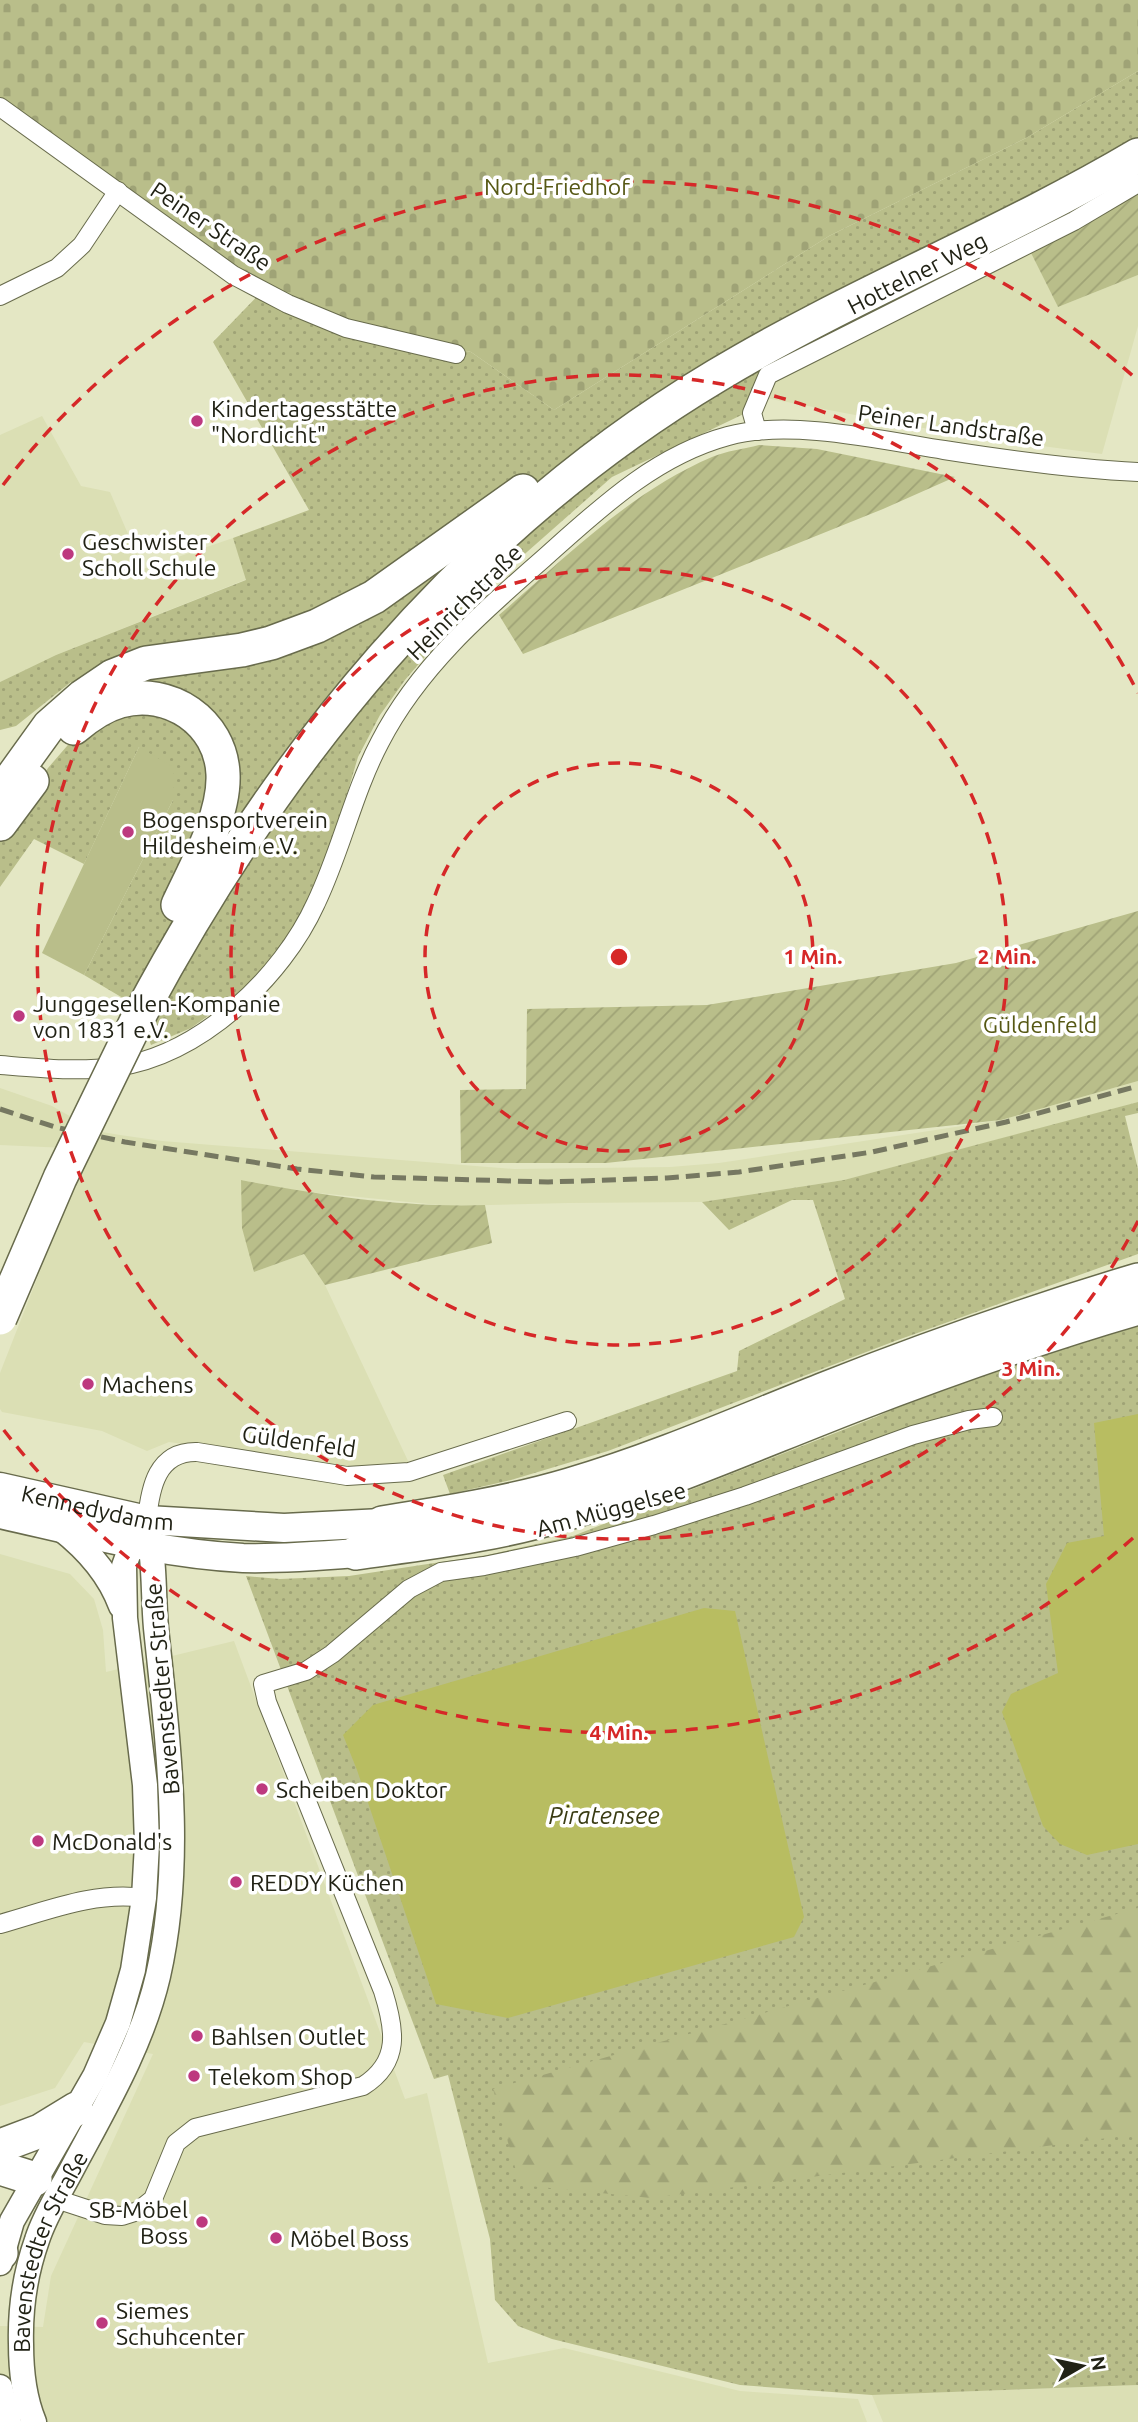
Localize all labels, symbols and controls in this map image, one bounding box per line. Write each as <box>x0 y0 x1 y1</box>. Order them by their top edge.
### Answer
park label: Nord-Friedhof <box>484 174 630 199</box>
street label: Peiner Straße <box>146 177 276 275</box>
street label: Hottelner Weg <box>843 227 991 319</box>
place label: Kindertagesstätte "Nordlicht" <box>211 396 397 447</box>
street label: Peiner Landstraße <box>856 400 1046 450</box>
marker: Kindertagesstätte "Nordlicht" <box>189 413 205 429</box>
place label: Geschwister Scholl Schule <box>82 529 216 580</box>
street label: Heinrichstraße <box>402 540 526 664</box>
marker: Geschwister Scholl Schule <box>60 546 76 562</box>
place label: Bogensportverein Hildesheim e.V. <box>142 807 328 858</box>
marker: Bogensportverein Hildesheim e.V. <box>120 824 136 840</box>
text: 1 Min. <box>784 944 842 968</box>
text: 2 Min. <box>978 944 1036 968</box>
centre of rings <box>607 945 631 969</box>
place label: Junggesellen-Kompanie von 1831 e.V. <box>33 991 281 1042</box>
marker: Junggesellen-Kompanie von 1831 e.V. <box>11 1008 27 1024</box>
park label: Güldenfeld <box>983 1012 1097 1037</box>
text: 3 Min. <box>1002 1356 1060 1380</box>
place label: Machens <box>102 1372 193 1397</box>
marker: Machens <box>80 1376 96 1392</box>
street label: Güldenfeld <box>241 1421 357 1461</box>
street label: Am Müggelsee <box>534 1477 688 1541</box>
street label: Kennedydamm <box>19 1480 174 1534</box>
street label: Bavenstedter Straße <box>140 1582 184 1796</box>
text: 4 Min. <box>590 1720 648 1744</box>
place label: Scheiben Doktor <box>276 1777 447 1802</box>
marker: Scheiben Doktor <box>254 1781 270 1797</box>
water label: Piratensee <box>548 1802 660 1829</box>
place label: McDonald's <box>52 1829 172 1854</box>
marker: McDonald's <box>30 1833 46 1849</box>
place label: REDDY Küchen <box>250 1870 404 1895</box>
marker: REDDY Küchen <box>228 1874 244 1890</box>
place label: Bahlsen Outlet <box>211 2024 365 2049</box>
marker: Bahlsen Outlet <box>189 2028 205 2044</box>
place label: Telekom Shop <box>208 2064 353 2089</box>
marker: Telekom Shop <box>186 2068 202 2084</box>
street label: Bavenstedter Straße <box>8 2147 92 2353</box>
place label: SB-Möbel Boss <box>89 2197 188 2248</box>
marker: SB-Möbel Boss <box>194 2214 210 2230</box>
place label: Möbel Boss <box>290 2226 409 2251</box>
marker: Möbel Boss <box>268 2230 284 2246</box>
place label: Siemes Schuhcenter <box>116 2298 245 2349</box>
marker: Siemes Schuhcenter <box>94 2315 110 2331</box>
north arrow <box>1047 2331 1117 2401</box>
text: N <box>1087 2355 1111 2372</box>

